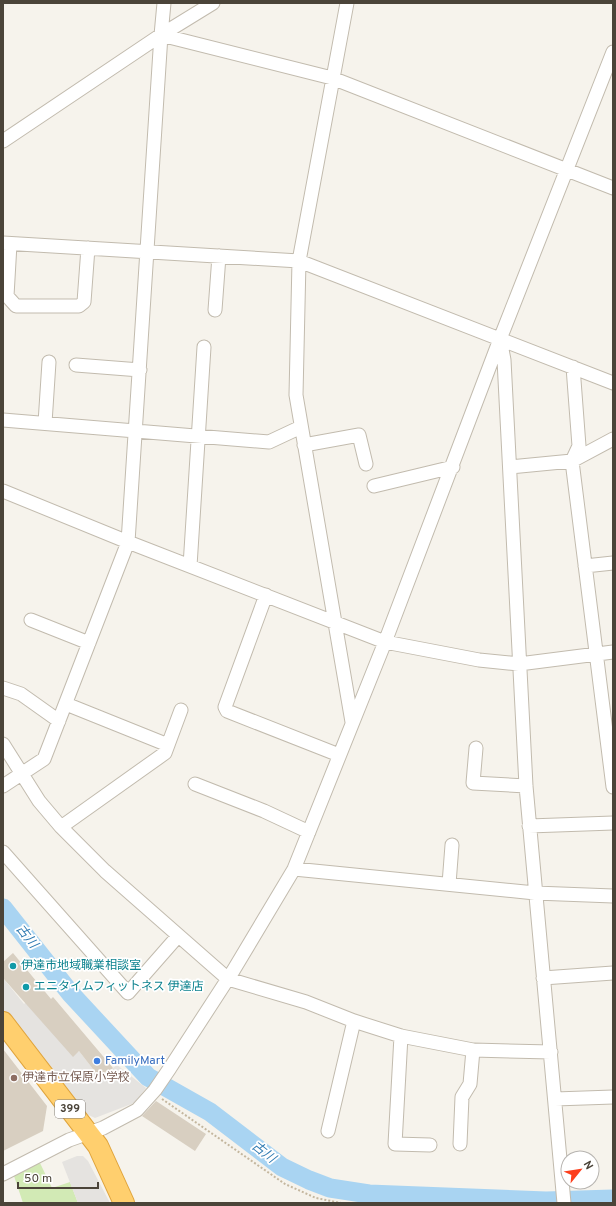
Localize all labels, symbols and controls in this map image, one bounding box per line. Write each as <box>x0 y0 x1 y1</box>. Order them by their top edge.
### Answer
water label: 古川 <box>12 922 42 954</box>
place label: 伊達市地域職業相談室 <box>21 958 141 974</box>
marker: 伊達市地域職業相談室 <box>8 961 18 971</box>
place label: エニタイムフィットネス 伊達店 <box>34 979 204 995</box>
marker: エニタイムフィットネス 伊達店 <box>21 982 31 992</box>
place label: FamilyMart <box>105 1053 165 1069</box>
marker: FamilyMart <box>92 1056 102 1066</box>
place label: 伊達市立保原小学校 <box>22 1070 130 1086</box>
marker: 伊達市立保原小学校 <box>9 1073 19 1083</box>
road number: 399 <box>55 1100 85 1118</box>
water label: 古川 <box>248 1139 280 1169</box>
north arrow <box>560 1150 600 1190</box>
text: N <box>580 1159 596 1172</box>
scale bar <box>18 1164 98 1190</box>
text: 50 m <box>24 1171 52 1187</box>

